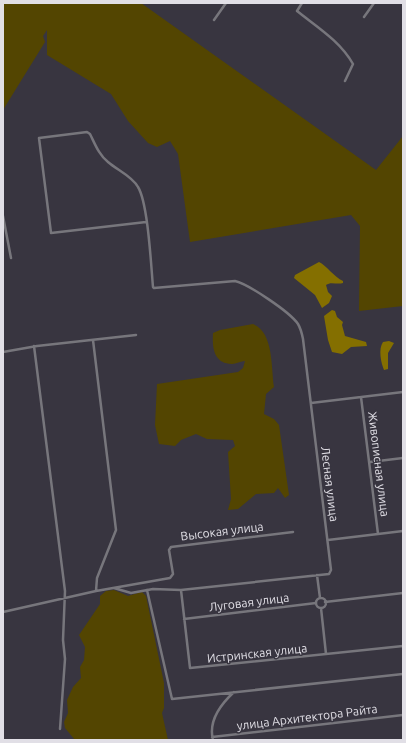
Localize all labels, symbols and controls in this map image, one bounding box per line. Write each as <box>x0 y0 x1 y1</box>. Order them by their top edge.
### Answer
street label: Живописная улица <box>366 411 392 517</box>
street label: Лесная улица <box>319 446 341 522</box>
street label: Высокая улица <box>180 519 264 543</box>
street label: Луговая улица <box>208 591 290 613</box>
street label: Истринская улица <box>206 641 308 665</box>
street label: улица Архитектора Райта <box>236 702 378 732</box>

